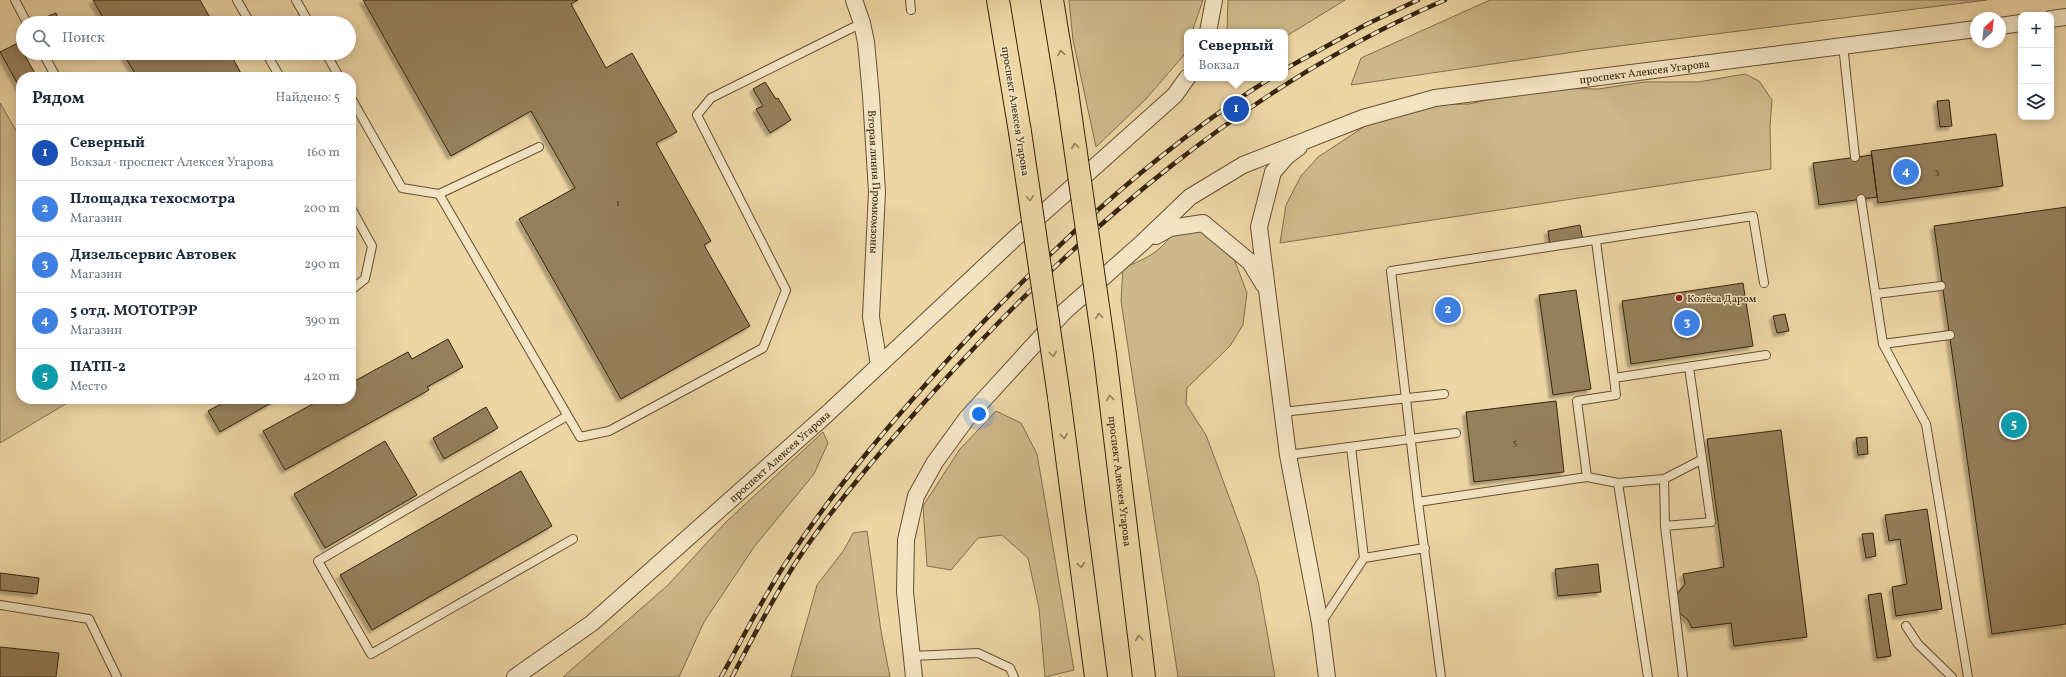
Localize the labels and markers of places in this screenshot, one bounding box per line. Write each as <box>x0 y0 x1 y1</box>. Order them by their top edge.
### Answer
pin: 1 <box>1223 94 1249 124</box>
pin: 4 <box>1893 157 1919 187</box>
place label: Колёса Даром <box>1687 292 1757 307</box>
marker: Колёса Даром <box>1674 293 1684 303</box>
pin: 2 <box>1435 295 1461 325</box>
pin: 3 <box>1674 308 1700 338</box>
pin: 5 <box>2001 410 2027 440</box>

